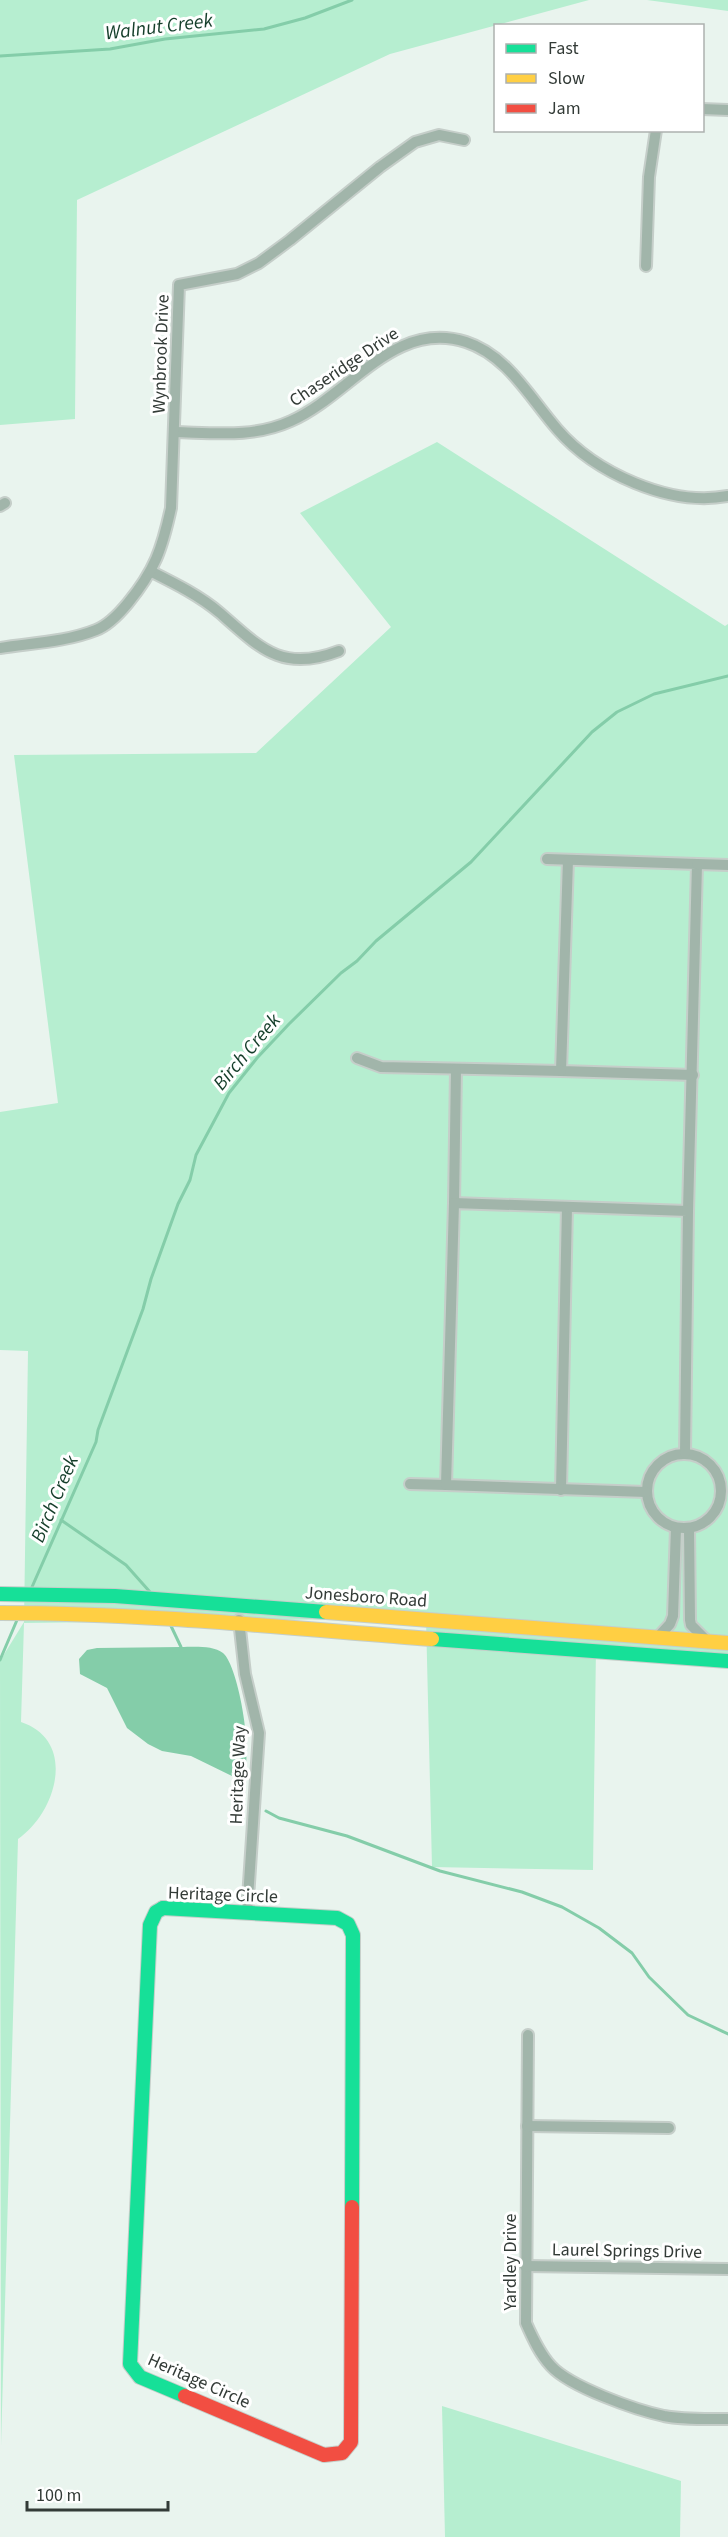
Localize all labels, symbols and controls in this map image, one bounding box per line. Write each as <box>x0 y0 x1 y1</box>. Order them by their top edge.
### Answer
water label: Walnut Creek <box>103 6 215 48</box>
legend <box>494 24 704 132</box>
text: Fast <box>548 36 579 61</box>
text: Slow <box>548 66 585 91</box>
text: Jam <box>548 96 581 121</box>
street label: Wynbrook Drive <box>146 294 176 414</box>
street label: Chaseridge Drive <box>285 321 404 413</box>
water label: Birch Creek <box>207 1007 288 1096</box>
water label: Birch Creek <box>24 1451 86 1547</box>
street label: Jonesboro Road <box>304 1580 428 1614</box>
street label: Heritage Way <box>224 1725 252 1825</box>
street label: Heritage Circle <box>168 1881 278 1909</box>
street label: Yardley Drive <box>498 2213 523 2312</box>
street label: Laurel Springs Drive <box>552 2237 702 2265</box>
street label: Heritage Circle <box>144 2347 254 2415</box>
scale bar <box>27 2474 168 2512</box>
text: 100 m <box>36 2483 81 2508</box>

